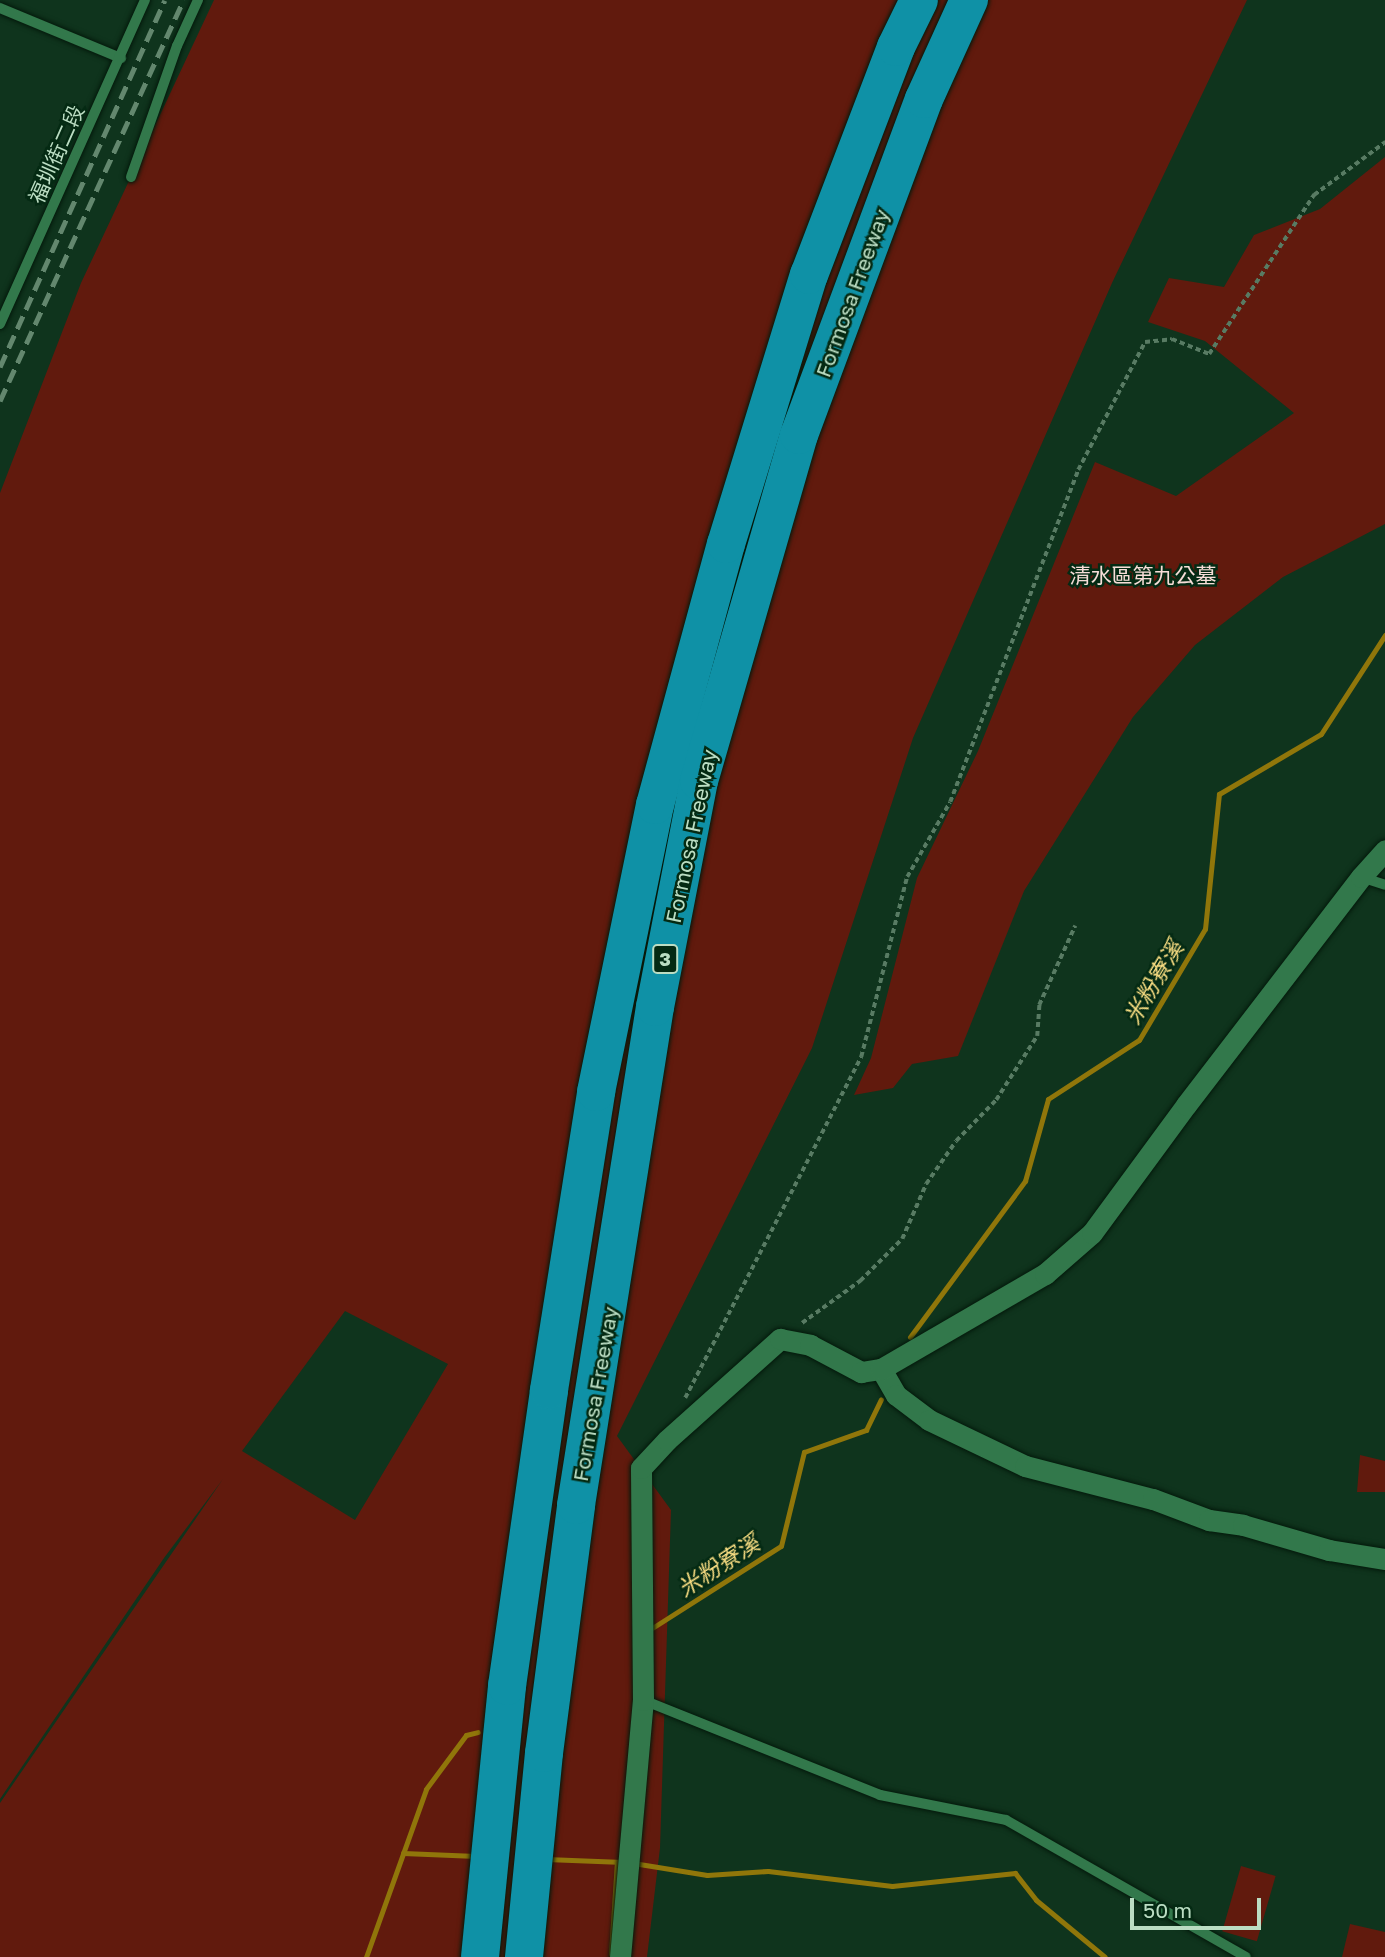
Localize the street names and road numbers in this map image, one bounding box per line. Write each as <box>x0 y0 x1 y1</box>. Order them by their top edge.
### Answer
street label: 福圳街二段 <box>23 101 89 207</box>
street label: Formosa Freeway <box>810 206 894 380</box>
street label: Formosa Freeway <box>660 747 722 925</box>
road number: 3 <box>651 944 679 974</box>
street label: Formosa Freeway <box>567 1305 623 1483</box>

